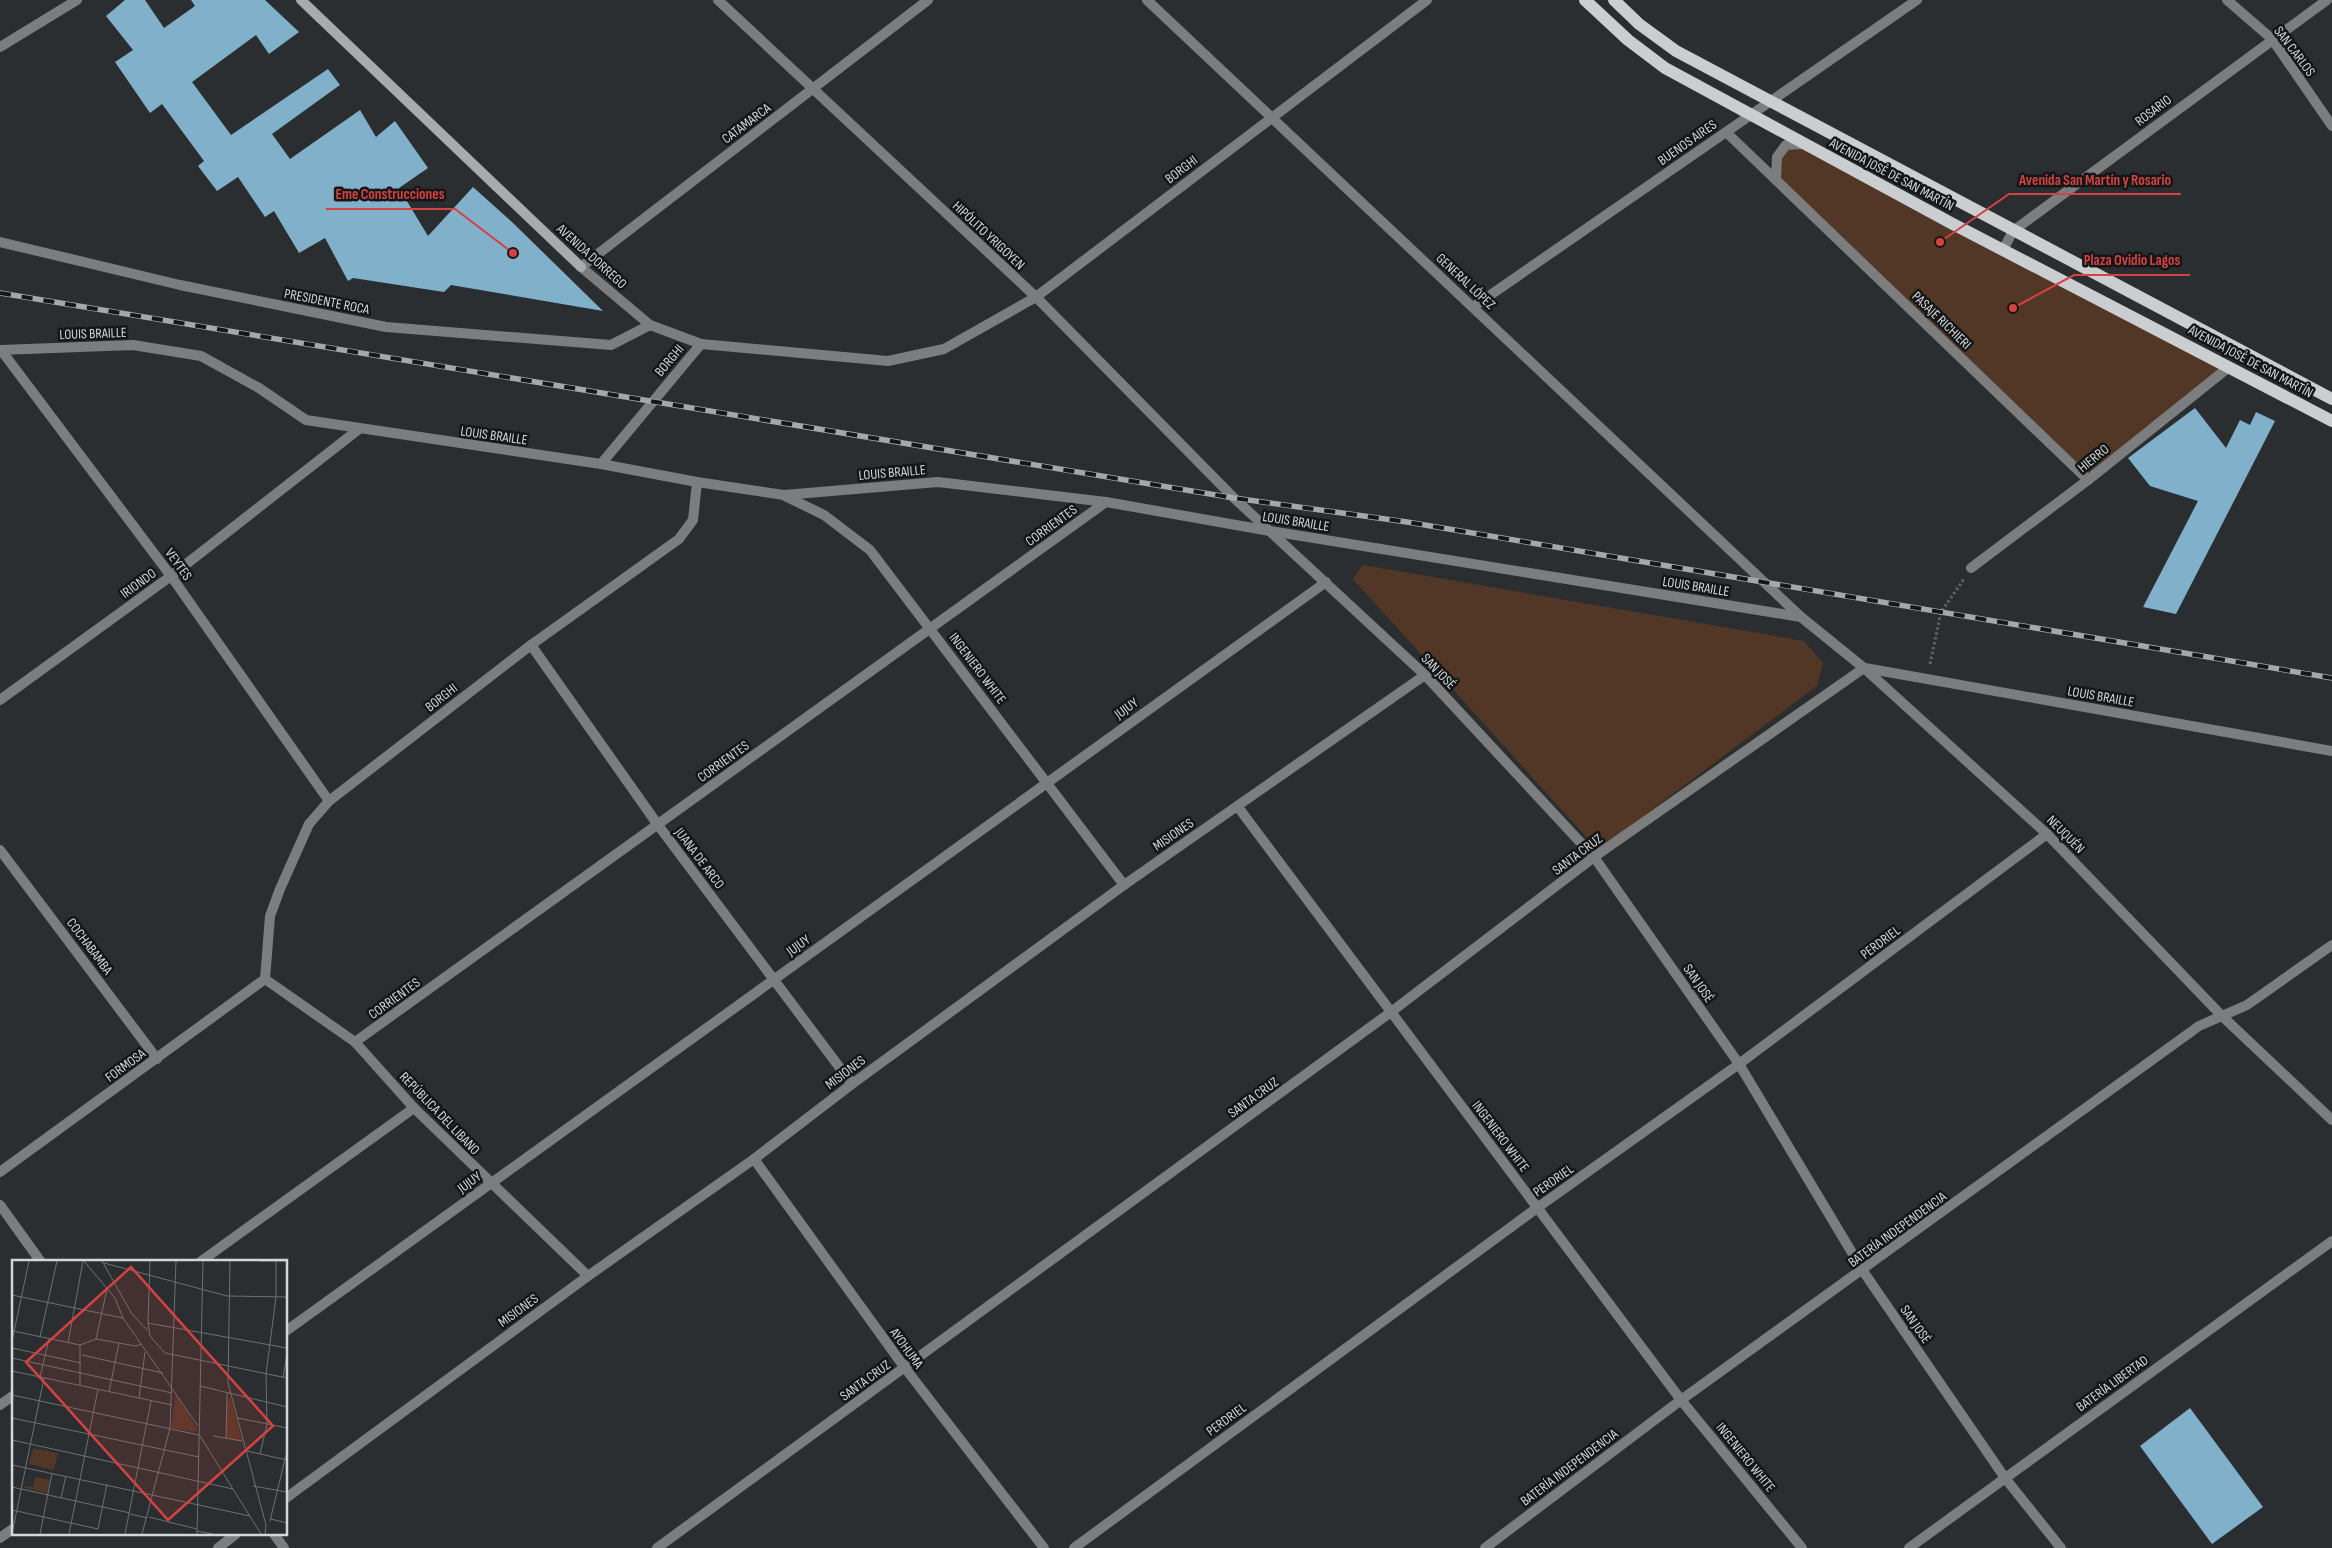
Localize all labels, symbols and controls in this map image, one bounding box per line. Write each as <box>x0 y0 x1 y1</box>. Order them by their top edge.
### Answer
street label: SAN CARLOS <box>2270 23 2319 80</box>
street label: ROSARIO <box>2132 91 2175 130</box>
street label: CATAMARCA <box>718 99 775 147</box>
street label: BUENOS AIRES <box>1655 116 1720 169</box>
street label: AVENIDA JOSÉ DE SAN MARTÍN <box>1826 134 1957 215</box>
street label: BORGHI <box>1162 152 1201 187</box>
callout: Avenida San Martín y Rosario <box>2009 164 2181 194</box>
text: Avenida San Martín y Rosario <box>2018 171 2171 190</box>
callout: Eme Construcciones <box>326 179 455 209</box>
text: Eme Construcciones <box>336 185 445 204</box>
street label: HIPÓLITO YRIGOYEN <box>949 197 1028 273</box>
street label: AVENIDA DORREGO <box>552 220 630 292</box>
callout: Plaza Ovidio Lagos <box>2074 245 2190 275</box>
street label: GENERAL LÓPEZ <box>1433 250 1499 313</box>
text: Plaza Ovidio Lagos <box>2084 251 2180 270</box>
street label: PRESIDENTE ROCA <box>283 285 372 318</box>
street label: PASAJE RICHIERI <box>1909 288 1975 353</box>
street label: AVENIDA JOSÉ DE SAN MARTÍN <box>2185 321 2316 402</box>
street label: LOUIS BRAILLE <box>59 324 127 343</box>
street label: BORGHI <box>651 341 688 380</box>
street label: LOUIS BRAILLE <box>459 422 529 449</box>
street label: HIERRO <box>2074 441 2113 476</box>
street label: LOUIS BRAILLE <box>858 461 927 484</box>
street label: CORRIENTES <box>1022 501 1080 550</box>
street label: LOUIS BRAILLE <box>1261 508 1331 535</box>
street label: VEYTES <box>161 545 196 584</box>
street label: IRIONDO <box>117 565 160 602</box>
street label: LOUIS BRAILLE <box>1661 573 1731 600</box>
street label: INGENIERO WHITE <box>945 629 1010 707</box>
street label: SAN JOSÉ <box>1418 650 1460 693</box>
street label: BORGHI <box>422 679 461 715</box>
street label: LOUIS BRAILLE <box>2066 682 2136 711</box>
street label: JUJUY <box>1110 694 1142 723</box>
street label: CORRIENTES <box>694 737 752 786</box>
street label: NEUQUÉN <box>2043 812 2088 857</box>
street label: MISIONES <box>1150 814 1197 855</box>
street label: JUANA DE ARCO <box>671 824 728 892</box>
street label: SANTA CRUZ <box>1549 830 1606 879</box>
street label: COCHABAMBA <box>63 915 117 979</box>
street label: PERDRIEL <box>1857 922 1903 963</box>
street label: JUJUY <box>782 931 814 960</box>
street label: SAN JOSÉ <box>1679 961 1718 1006</box>
street label: CORRIENTES <box>365 974 423 1023</box>
street label: FORMOSA <box>102 1044 150 1086</box>
street label: MISIONES <box>822 1052 869 1093</box>
street label: REPÚBLICA DEL LIBANO <box>396 1068 484 1158</box>
street label: SANTA CRUZ <box>1225 1073 1282 1121</box>
street label: INGENIERO WHITE <box>1468 1097 1533 1175</box>
street label: PERDRIEL <box>1530 1160 1577 1200</box>
street label: JUJUY <box>453 1168 485 1197</box>
street label: BATERÍA INDEPENDENCIA <box>1845 1187 1951 1271</box>
inset map <box>12 1260 288 1536</box>
street label: MISIONES <box>495 1290 542 1331</box>
street label: SAN JOSÉ <box>1896 1302 1935 1347</box>
street label: AYOHUMA <box>886 1324 928 1373</box>
street label: BATERÍA LIBERTAD <box>2073 1352 2152 1415</box>
street label: SANTA CRUZ <box>837 1356 894 1404</box>
street label: PERDRIEL <box>1203 1399 1250 1440</box>
street label: INGENIERO WHITE <box>1712 1419 1779 1496</box>
street label: BATERÍA INDEPENDENCIA <box>1517 1425 1622 1510</box>

